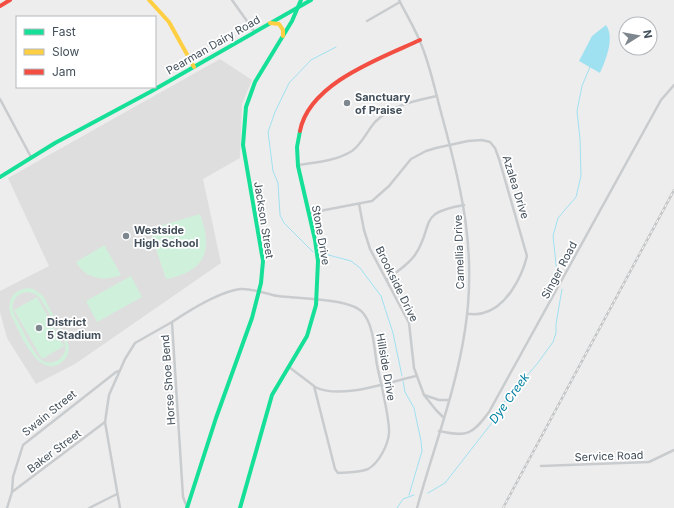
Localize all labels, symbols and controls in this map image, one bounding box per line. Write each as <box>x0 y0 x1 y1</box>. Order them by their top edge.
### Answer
street label: Pearman Dairy Road <box>163 12 263 78</box>
legend <box>16 16 156 88</box>
north arrow <box>618 16 658 56</box>
text: Fast <box>52 24 76 39</box>
text: N <box>640 29 655 40</box>
text: Slow <box>52 44 80 59</box>
text: Jam <box>52 64 76 79</box>
place label: Sanctuary of Praise <box>355 90 411 117</box>
marker: Sanctuary of Praise <box>342 98 352 108</box>
street label: Azalea Drive <box>500 154 532 220</box>
street label: Jackson Street <box>251 180 277 260</box>
street label: Stone Drive <box>309 204 333 266</box>
street label: Camellia Drive <box>451 214 467 290</box>
place label: Westside High School <box>134 223 199 250</box>
marker: Westside High School <box>121 231 131 241</box>
street label: Singer Road <box>538 239 580 301</box>
street label: Brookside Drive <box>373 244 421 324</box>
place label: District 5 Stadium <box>47 315 101 342</box>
marker: District 5 Stadium <box>34 323 44 333</box>
street label: Hillside Drive <box>373 332 399 402</box>
street label: Horse Shoe Bend <box>158 334 178 426</box>
water label: Dye Creek <box>486 369 533 426</box>
street label: Swain Street <box>19 387 79 439</box>
street label: Baker Street <box>24 426 84 476</box>
street label: Service Road <box>574 448 644 464</box>

